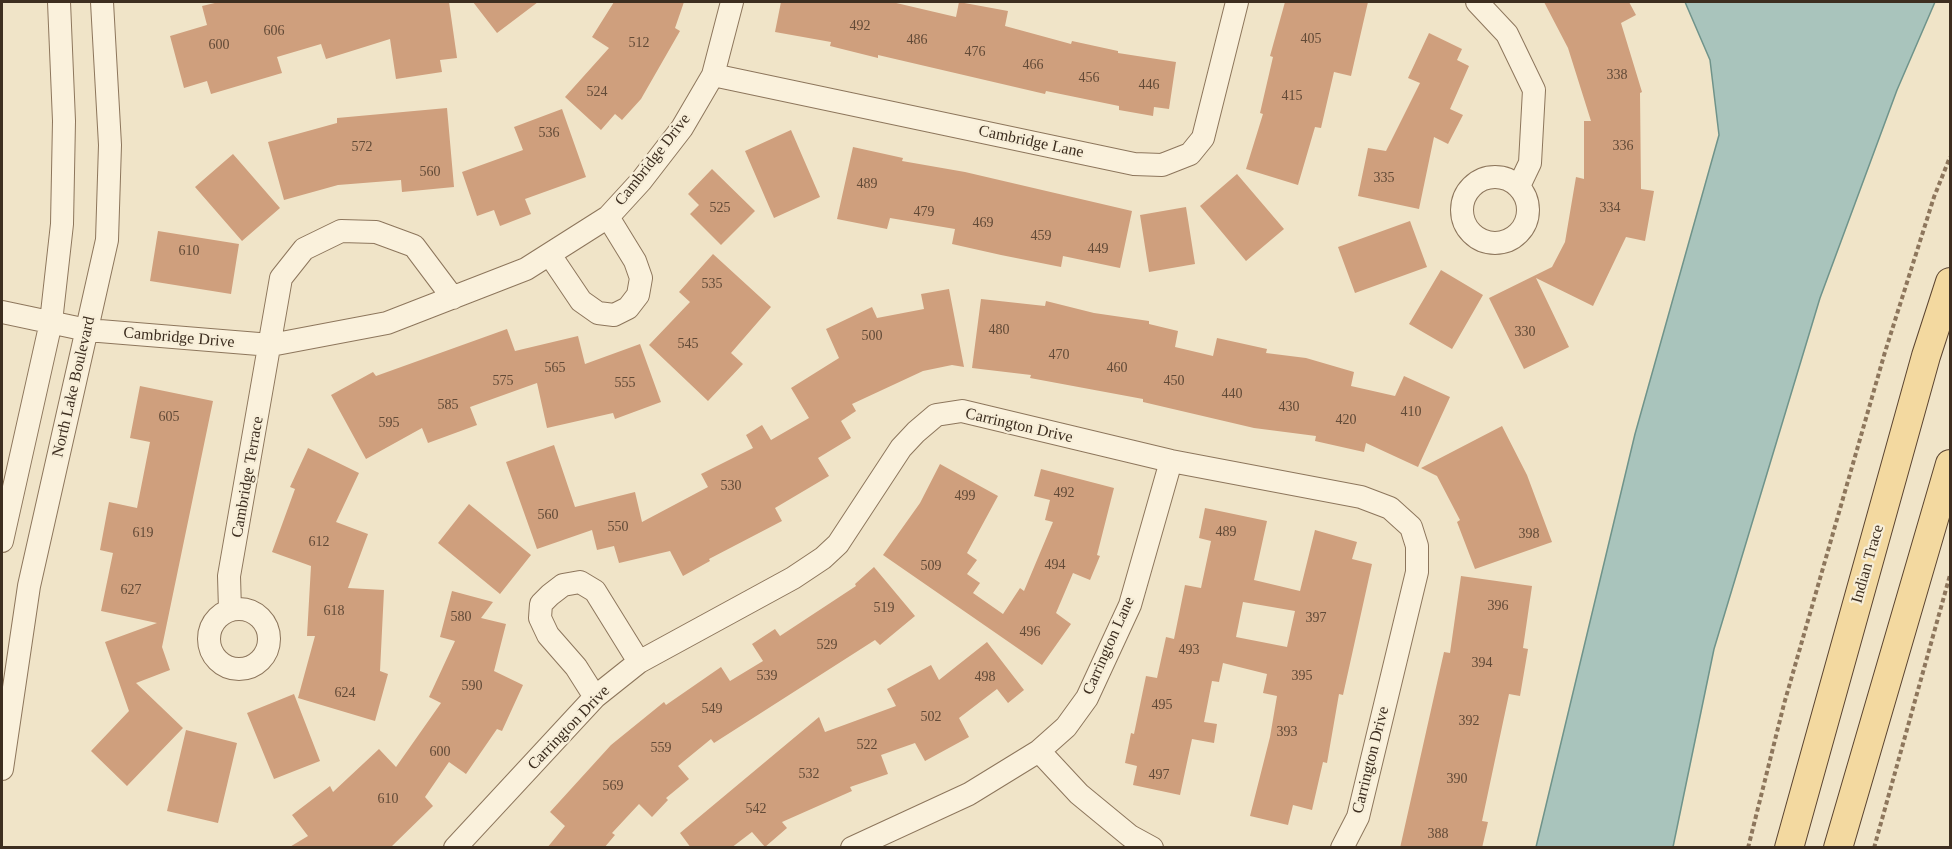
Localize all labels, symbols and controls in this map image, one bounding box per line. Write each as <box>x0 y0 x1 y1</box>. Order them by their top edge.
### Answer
house number: 492 <box>850 18 870 34</box>
house number: 606 <box>264 23 284 39</box>
house number: 405 <box>1300 31 1322 47</box>
house number: 486 <box>906 32 928 48</box>
house number: 512 <box>628 35 650 51</box>
house number: 600 <box>208 37 230 53</box>
house number: 476 <box>964 44 986 60</box>
house number: 466 <box>1022 57 1044 73</box>
house number: 338 <box>1606 67 1628 83</box>
house number: 456 <box>1078 70 1100 86</box>
house number: 446 <box>1138 77 1160 93</box>
house number: 524 <box>586 84 608 100</box>
house number: 415 <box>1282 88 1302 104</box>
street label: Cambridge Drive <box>611 110 695 210</box>
street label: Cambridge Lane <box>977 121 1085 163</box>
house number: 536 <box>538 125 560 141</box>
house number: 336 <box>1612 138 1634 154</box>
house number: 572 <box>352 139 372 155</box>
house number: 560 <box>420 164 440 180</box>
house number: 335 <box>1374 170 1394 186</box>
house number: 489 <box>856 176 878 192</box>
house number: 525 <box>710 200 730 216</box>
house number: 334 <box>1600 200 1620 216</box>
house number: 479 <box>914 204 934 220</box>
house number: 469 <box>972 215 994 231</box>
house number: 459 <box>1030 228 1052 244</box>
house number: 449 <box>1088 241 1108 257</box>
house number: 610 <box>178 243 200 259</box>
house number: 535 <box>702 276 722 292</box>
street label: North Lake Boulevard <box>48 315 100 459</box>
house number: 480 <box>988 322 1010 338</box>
street label: Cambridge Drive <box>123 324 235 352</box>
house number: 330 <box>1514 324 1536 340</box>
house number: 500 <box>862 328 882 344</box>
house number: 545 <box>678 336 698 352</box>
house number: 470 <box>1048 347 1070 363</box>
house number: 565 <box>544 360 566 376</box>
house number: 460 <box>1106 360 1128 376</box>
house number: 575 <box>492 373 514 389</box>
house number: 450 <box>1164 373 1184 389</box>
house number: 555 <box>614 375 636 391</box>
house number: 440 <box>1222 386 1242 402</box>
house number: 585 <box>438 397 458 413</box>
house number: 430 <box>1278 399 1300 415</box>
street label: Carrington Drive <box>963 404 1075 448</box>
house number: 410 <box>1400 404 1422 420</box>
house number: 605 <box>158 409 180 425</box>
house number: 420 <box>1336 412 1356 428</box>
street label: Cambridge Terrace <box>228 415 268 539</box>
house number: 595 <box>378 415 400 431</box>
house number: 530 <box>720 478 742 494</box>
house number: 492 <box>1054 485 1074 501</box>
house number: 499 <box>954 488 976 504</box>
house number: 560 <box>538 507 558 523</box>
house number: 550 <box>608 519 628 535</box>
street label: Indian Trace <box>1848 523 1888 605</box>
house number: 489 <box>1216 524 1236 540</box>
house number: 619 <box>132 525 154 541</box>
house number: 398 <box>1518 526 1540 542</box>
house number: 612 <box>308 534 330 550</box>
house number: 494 <box>1044 557 1066 573</box>
house number: 509 <box>920 558 942 574</box>
house number: 627 <box>120 582 142 598</box>
street label: Carrington Lane <box>1079 594 1139 698</box>
house number: 396 <box>1488 598 1508 614</box>
house number: 519 <box>874 600 894 616</box>
house number: 618 <box>324 603 344 619</box>
house number: 580 <box>450 609 472 625</box>
house number: 397 <box>1306 610 1326 626</box>
house number: 496 <box>1020 624 1040 640</box>
house number: 529 <box>816 637 838 653</box>
house number: 493 <box>1178 642 1200 658</box>
house number: 394 <box>1472 655 1492 671</box>
house number: 539 <box>756 668 777 684</box>
house number: 395 <box>1292 668 1312 684</box>
house number: 498 <box>974 669 996 685</box>
house number: 590 <box>462 678 482 694</box>
street label: Carrington Drive <box>524 682 614 774</box>
house number: 624 <box>334 685 356 701</box>
house number: 495 <box>1152 697 1172 713</box>
house number: 549 <box>702 701 722 717</box>
street label: Carrington Drive <box>1348 704 1394 816</box>
house number: 502 <box>920 709 942 725</box>
house number: 392 <box>1458 713 1480 729</box>
house number: 393 <box>1276 724 1298 740</box>
house number: 522 <box>856 737 878 753</box>
house number: 559 <box>650 740 672 756</box>
house number: 600 <box>430 744 450 760</box>
house number: 532 <box>798 766 820 782</box>
house number: 497 <box>1148 767 1170 783</box>
house number: 390 <box>1446 771 1468 787</box>
house number: 569 <box>602 778 624 794</box>
house number: 610 <box>378 791 398 807</box>
house number: 542 <box>746 801 766 817</box>
house number: 388 <box>1428 826 1448 842</box>

